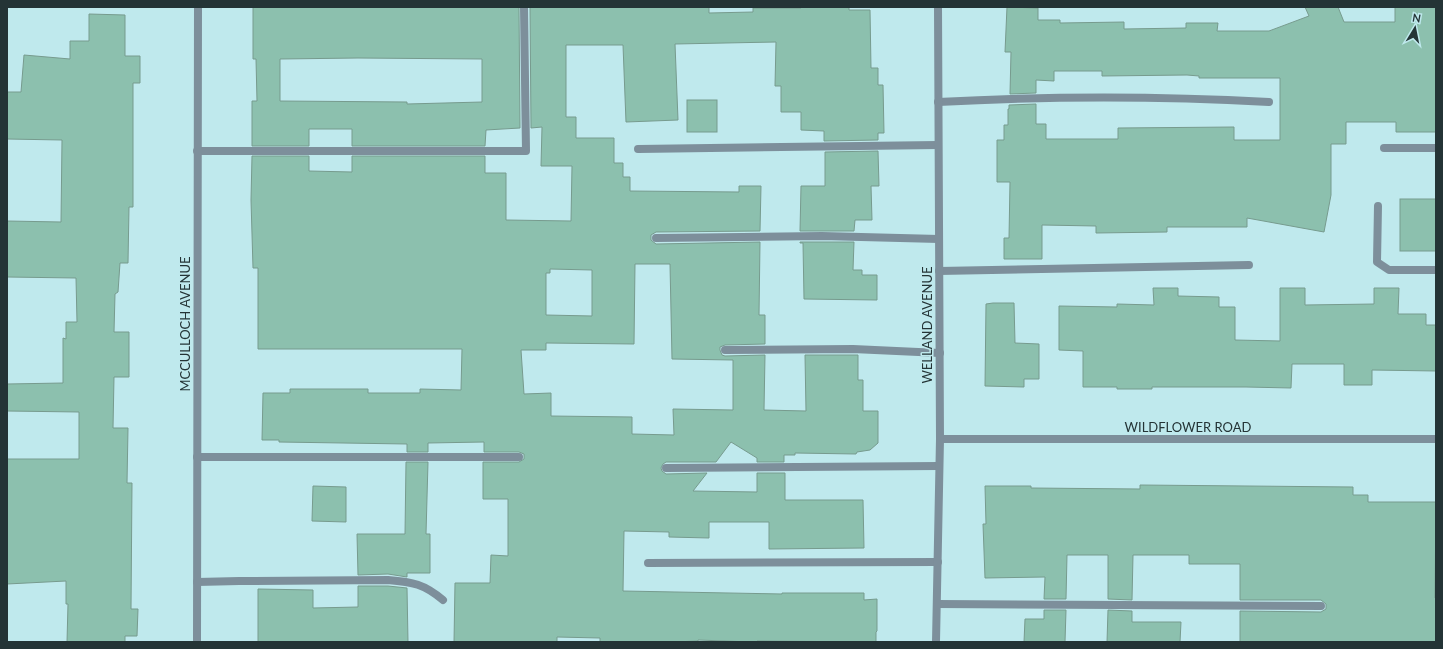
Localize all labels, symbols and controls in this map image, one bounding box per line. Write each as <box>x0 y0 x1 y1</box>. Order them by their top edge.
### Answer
north arrow <box>1395 8 1435 48</box>
text: N <box>1412 11 1422 25</box>
street label: MCCULLOCH AVENUE <box>177 256 193 392</box>
street label: WELLAND AVENUE <box>919 266 935 384</box>
street label: WILDFLOWER ROAD <box>1125 419 1252 435</box>

